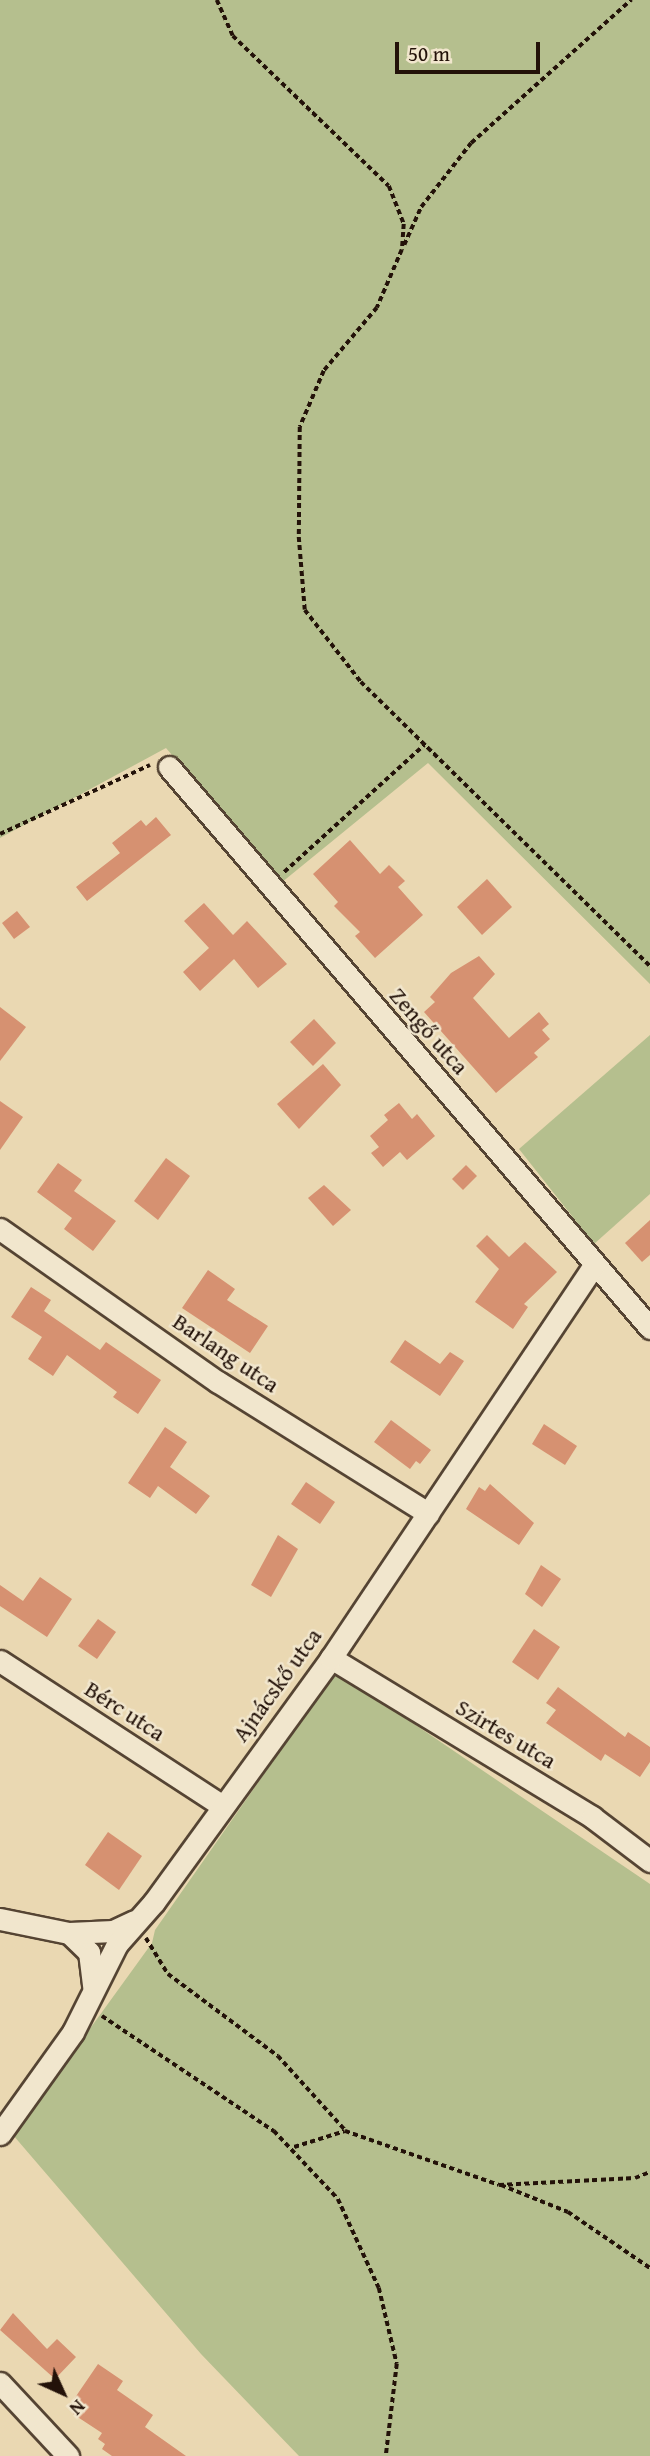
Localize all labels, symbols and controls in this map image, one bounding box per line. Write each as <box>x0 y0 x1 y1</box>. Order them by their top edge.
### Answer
scale bar <box>398 28 543 72</box>
text: 50 m <box>408 38 450 69</box>
street label: Zengő utca <box>384 982 474 1080</box>
street label: Barlang utca <box>168 1308 284 1398</box>
street label: Ajnácskő utca <box>227 1623 327 1747</box>
street label: Bérc utca <box>80 1675 170 1747</box>
street label: Szirtes utca <box>451 1693 561 1775</box>
north arrow <box>28 2358 98 2428</box>
text: N <box>63 2393 92 2422</box>

